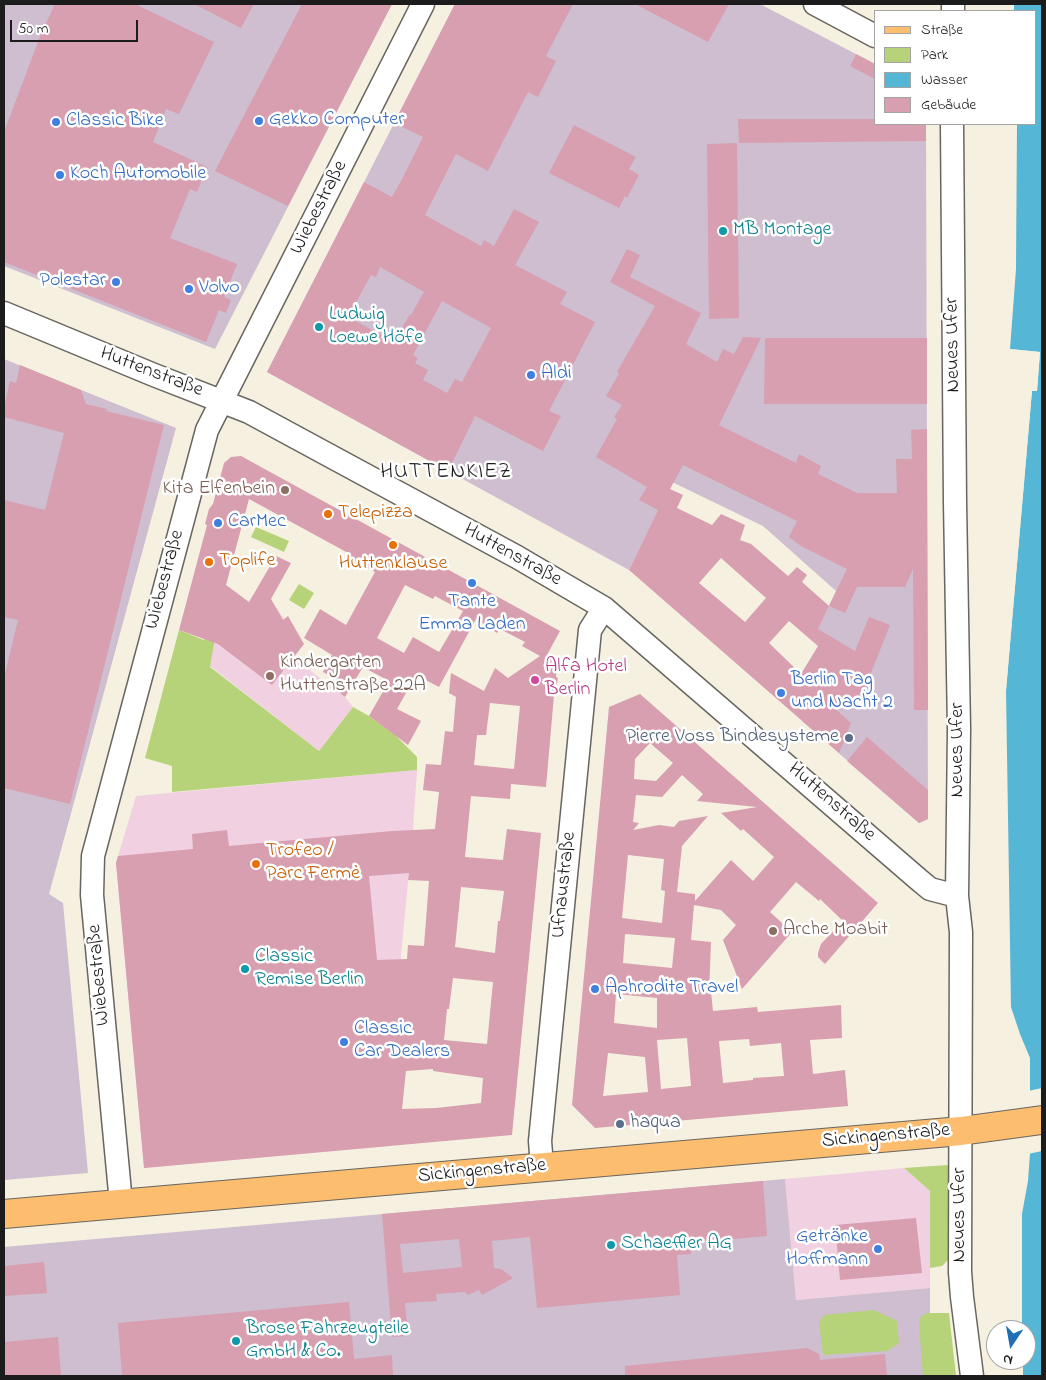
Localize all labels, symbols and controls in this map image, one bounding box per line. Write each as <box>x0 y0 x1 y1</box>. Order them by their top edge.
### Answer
scale bar <box>12 10 140 42</box>
legend <box>874 10 1036 125</box>
text: 50 m <box>18 18 48 40</box>
text: Straße <box>921 19 963 41</box>
text: Park <box>921 44 948 66</box>
text: Wasser <box>921 69 967 91</box>
text: Gebäude <box>921 94 976 116</box>
place label: Gekko Computer <box>269 109 404 133</box>
place label: Classic Bike <box>66 110 164 134</box>
marker: Gekko Computer <box>253 115 265 127</box>
marker: Classic Bike <box>50 116 62 128</box>
street label: Wiebestraße <box>286 157 354 259</box>
place label: Koch Automobile <box>70 163 206 187</box>
marker: Koch Automobile <box>54 169 66 181</box>
place label: MB Montage <box>733 219 831 243</box>
marker: MB Montage <box>717 225 729 237</box>
place label: Polestar <box>40 270 106 294</box>
marker: Polestar <box>110 276 122 288</box>
place label: Volvo <box>199 277 240 301</box>
marker: Volvo <box>183 283 195 295</box>
street label: Neues Ufer <box>941 297 967 393</box>
place label: Ludwig Loewe Höfe <box>329 304 423 351</box>
marker: Ludwig Loewe Höfe <box>313 321 325 333</box>
street label: Huttenstraße <box>96 342 206 404</box>
place label: Aldi <box>541 363 572 387</box>
marker: Aldi <box>525 369 537 381</box>
district label: HUTTENKIEZ <box>379 460 513 486</box>
place label: Kita Elfenbein <box>163 478 275 502</box>
marker: Kita Elfenbein <box>279 484 291 496</box>
place label: Telepizza <box>338 502 413 526</box>
marker: Telepizza <box>322 508 334 520</box>
place label: CarMec <box>228 511 286 535</box>
marker: CarMec <box>212 517 224 529</box>
street label: Huttenstraße <box>459 519 565 593</box>
street label: Wiebestraße <box>141 528 191 632</box>
marker: Huttenklause <box>387 539 399 551</box>
place label: Toplife <box>219 550 276 574</box>
place label: Huttenklause <box>339 553 447 577</box>
marker: Toplife <box>203 556 215 568</box>
marker: Tante Emma Laden <box>466 577 478 589</box>
place label: Tante Emma Laden <box>418 591 526 638</box>
place label: Kindergarten Huttenstraße 22A <box>280 652 426 699</box>
place label: Alfa Hotel Berlin <box>545 656 627 703</box>
place label: Berlin Tag und Nacht 2 <box>791 669 893 716</box>
marker: Kindergarten Huttenstraße 22A <box>264 670 276 682</box>
marker: Alfa Hotel Berlin <box>529 674 541 686</box>
marker: Berlin Tag und Nacht 2 <box>775 687 787 699</box>
street label: Neues Ufer <box>947 702 971 798</box>
place label: Pierre Voss Bindesysteme <box>626 726 839 750</box>
marker: Pierre Voss Bindesysteme <box>843 732 855 744</box>
street label: Huttenstraße <box>782 758 880 848</box>
street label: Ufnaustraße <box>547 831 583 939</box>
place label: Trofeo / Parc Fermè <box>266 840 360 887</box>
marker: Trofeo / Parc Fermè <box>250 858 262 870</box>
place label: Arche Moabit <box>783 919 888 943</box>
street label: Wiebestraße <box>84 923 116 1027</box>
marker: Arche Moabit <box>767 925 779 937</box>
place label: Classic Remise Berlin <box>255 946 364 993</box>
marker: Classic Remise Berlin <box>239 963 251 975</box>
place label: Aphrodite Travel <box>605 977 738 1001</box>
marker: Aphrodite Travel <box>589 983 601 995</box>
place label: Classic Car Dealers <box>354 1018 450 1065</box>
marker: Classic Car Dealers <box>338 1036 350 1048</box>
place label: haqua <box>630 1112 681 1136</box>
marker: haqua <box>614 1118 626 1130</box>
street label: Sickingenstraße <box>821 1119 951 1155</box>
street label: Sickingenstraße <box>417 1154 547 1190</box>
street label: Neues Ufer <box>949 1167 973 1263</box>
place label: Getränke Hoffmann <box>786 1226 868 1273</box>
place label: Schaeffler AG <box>621 1233 732 1257</box>
marker: Schaeffler AG <box>605 1239 617 1251</box>
marker: Getränke Hoffmann <box>872 1243 884 1255</box>
place label: Brose Fahrzeugteile GmbH & Co. <box>246 1318 409 1365</box>
north arrow <box>986 1320 1036 1370</box>
marker: Brose Fahrzeugteile GmbH & Co. <box>230 1335 242 1347</box>
text: N <box>1001 1348 1015 1370</box>

